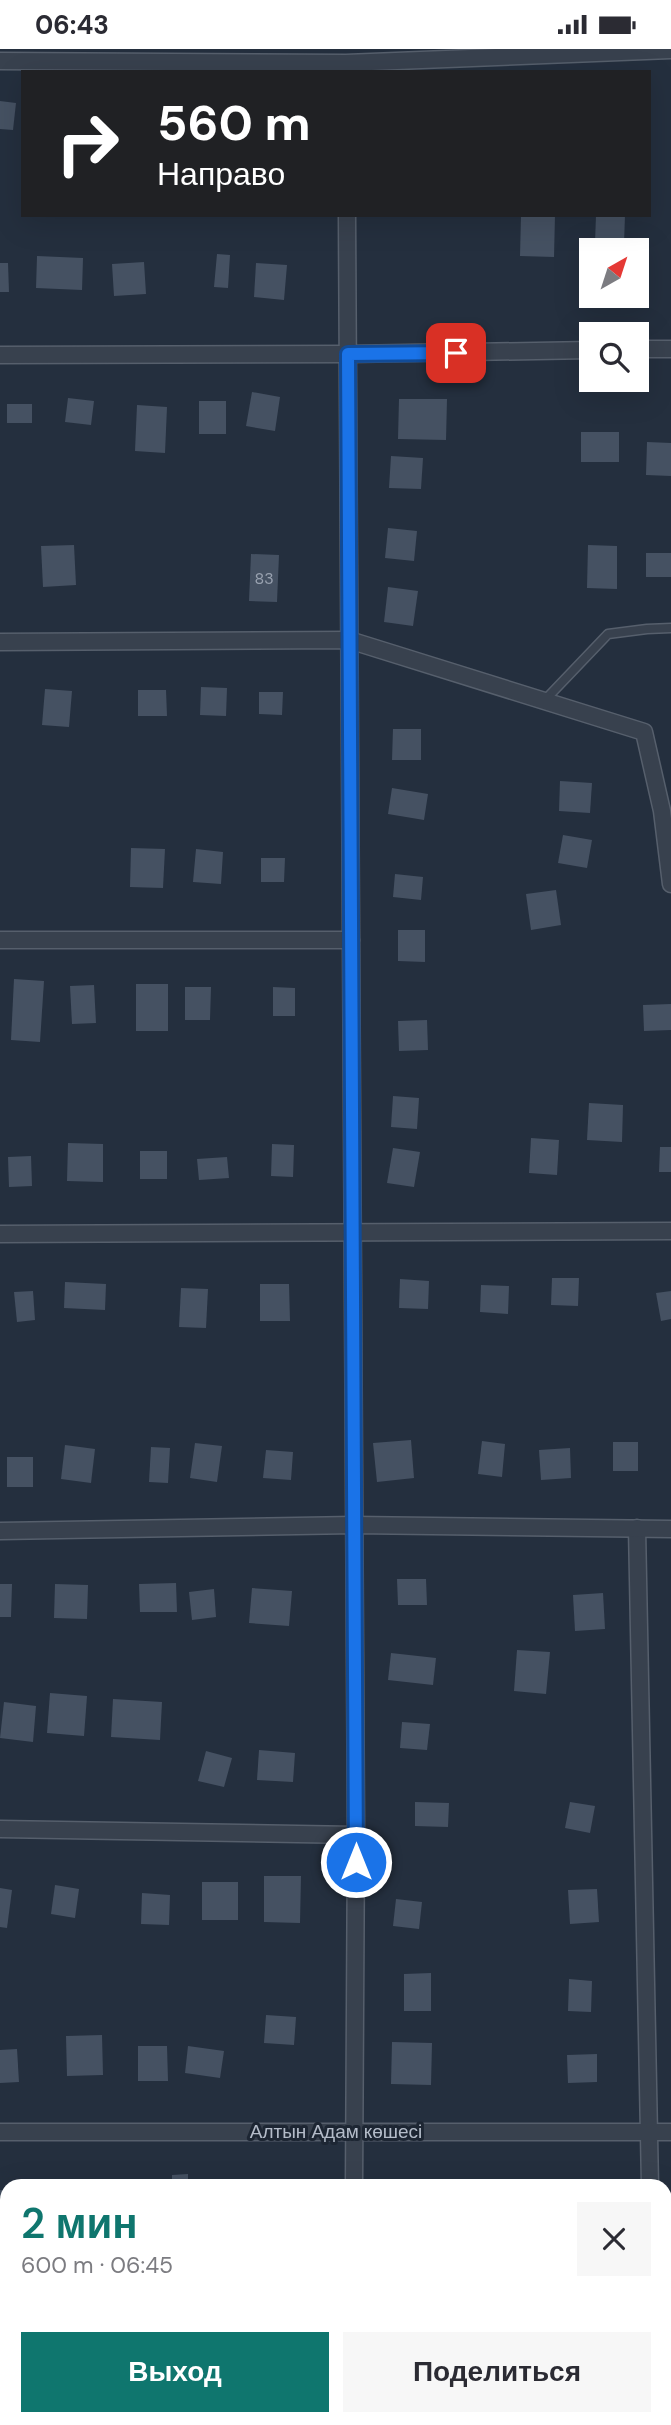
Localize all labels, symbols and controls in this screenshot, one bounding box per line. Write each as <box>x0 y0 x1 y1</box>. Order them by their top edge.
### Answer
text: 06:43 <box>35 8 109 42</box>
text: 560 m <box>157 91 311 155</box>
icon: right <box>42 98 133 189</box>
text: Направо <box>157 153 285 195</box>
north arrow <box>579 238 649 308</box>
map controls <box>579 238 649 392</box>
button: search <box>579 322 649 392</box>
pin <box>426 323 486 383</box>
icon: arrive <box>437 334 475 372</box>
house number: 83 <box>254 568 274 589</box>
position arrow <box>319 1825 393 1899</box>
street label: Алтын Адам көшесі <box>250 2119 422 2144</box>
text: 2 мин <box>21 2196 138 2251</box>
button: close <box>577 2202 651 2276</box>
text: 600 m · 06:45 <box>21 2250 173 2280</box>
button: Выход <box>21 2332 329 2412</box>
button: Поделиться <box>343 2332 651 2412</box>

